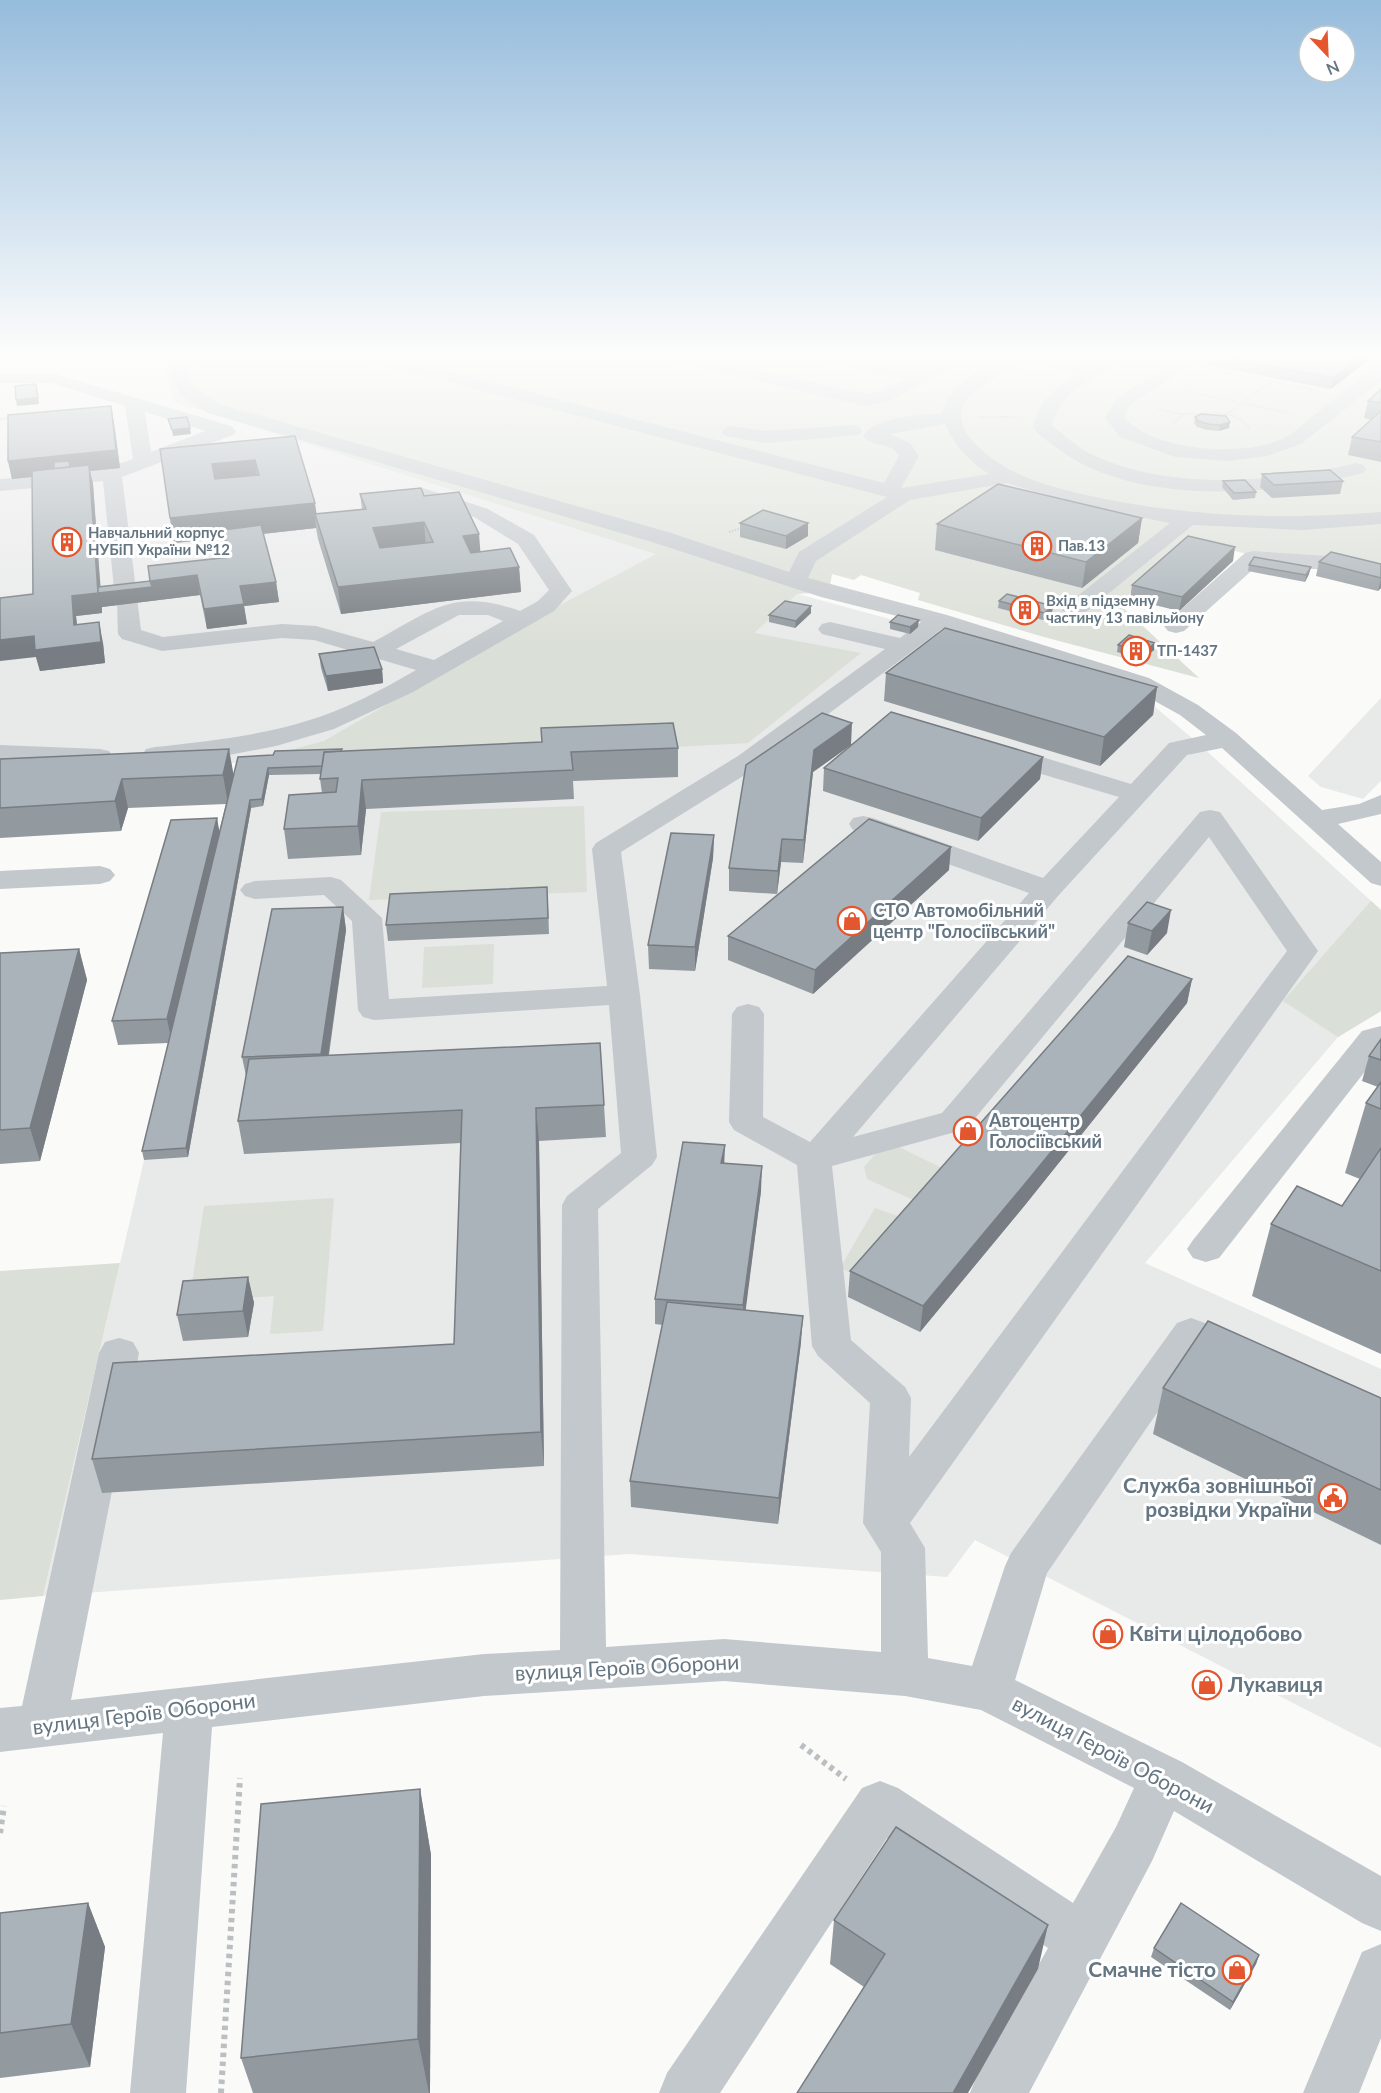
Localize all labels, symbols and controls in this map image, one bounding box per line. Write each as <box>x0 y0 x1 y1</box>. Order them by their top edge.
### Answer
north arrow <box>1297 24 1357 84</box>
text: N <box>1324 57 1342 79</box>
place label: Навчальний корпус НУБіП України №12 <box>88 523 230 558</box>
building icon: Навчальний корпус НУБіП України №12 <box>51 526 83 558</box>
building icon: Пав.13 <box>1021 530 1053 562</box>
place label: Пав.13 <box>1058 536 1105 554</box>
place label: Вхід в підземну частину 13 павільйону <box>1046 591 1204 626</box>
building icon: Вхід в підземну частину 13 павільйону <box>1009 594 1041 626</box>
building icon: ТП-1437 <box>1120 635 1152 667</box>
place label: ТП-1437 <box>1157 641 1218 659</box>
place label: СТО Автомобільний центр "Голосіївський" <box>873 899 1055 942</box>
shop icon: СТО Автомобільний центр "Голосіївський" <box>836 905 868 937</box>
place label: Автоцентр Голосіївський <box>988 1109 1102 1152</box>
shop icon: Автоцентр Голосіївський <box>952 1115 984 1147</box>
place label: Служба зовнішньої розвідки України <box>1123 1472 1313 1521</box>
public building icon: Служба зовнішньої розвідки України <box>1317 1482 1349 1514</box>
shop icon: Квіти цілодобово <box>1092 1618 1124 1650</box>
place label: Квіти цілодобово <box>1129 1620 1302 1645</box>
street label: вулиця Героїв Оборони <box>514 1648 740 1685</box>
shop icon: Лукавиця <box>1191 1669 1223 1701</box>
place label: Лукавиця <box>1227 1671 1323 1696</box>
street label: вулиця Героїв Оборони <box>31 1686 257 1739</box>
street label: вулиця Героїв Оборони <box>1009 1690 1219 1817</box>
shop icon: Смачне тісто <box>1221 1954 1253 1986</box>
place label: Смачне тісто <box>1088 1956 1216 1981</box>

